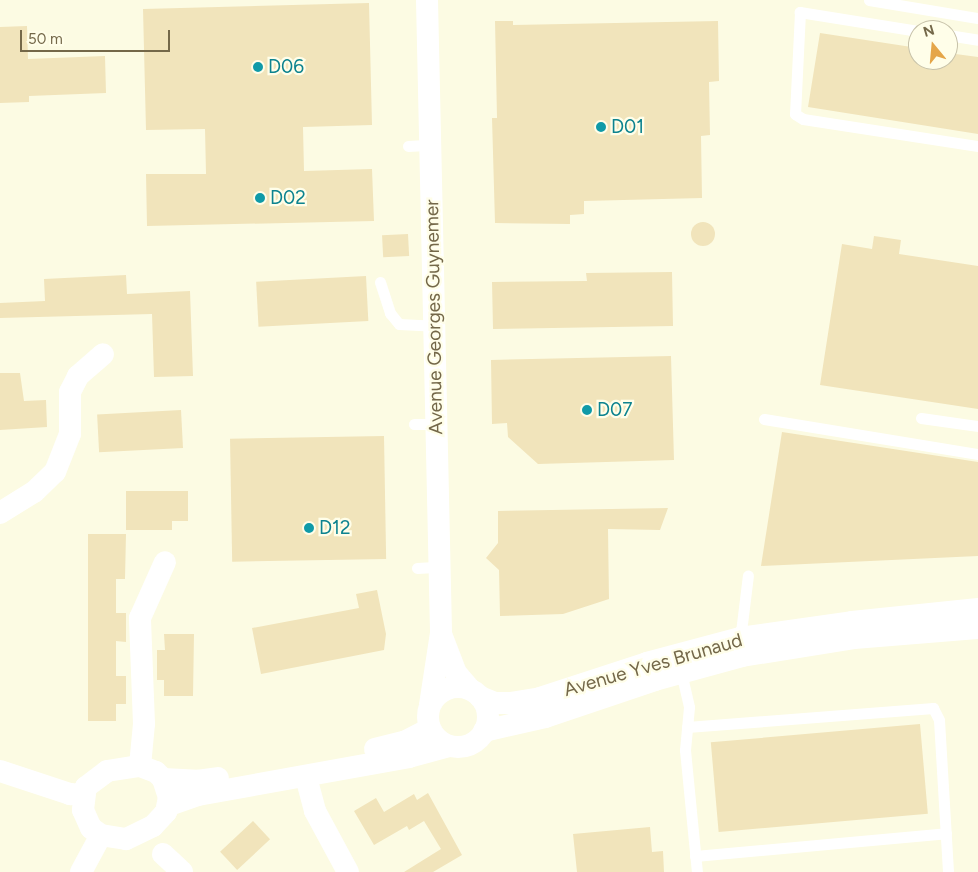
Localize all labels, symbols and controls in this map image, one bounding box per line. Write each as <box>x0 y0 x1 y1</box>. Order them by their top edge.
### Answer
scale bar <box>22 20 172 52</box>
north arrow <box>908 20 958 70</box>
text: N <box>921 21 936 41</box>
text: 50 m <box>28 30 63 48</box>
place label: D06 <box>268 56 304 78</box>
marker: D06 <box>252 61 264 73</box>
place label: D01 <box>611 116 644 138</box>
marker: D01 <box>595 121 607 133</box>
place label: D02 <box>270 187 306 209</box>
marker: D02 <box>254 192 266 204</box>
street label: Avenue Georges Guynemer <box>421 199 447 435</box>
place label: D07 <box>597 399 632 421</box>
marker: D07 <box>581 404 593 416</box>
place label: D12 <box>319 517 351 539</box>
marker: D12 <box>303 522 315 534</box>
street label: Avenue Yves Brunaud <box>561 629 745 701</box>

